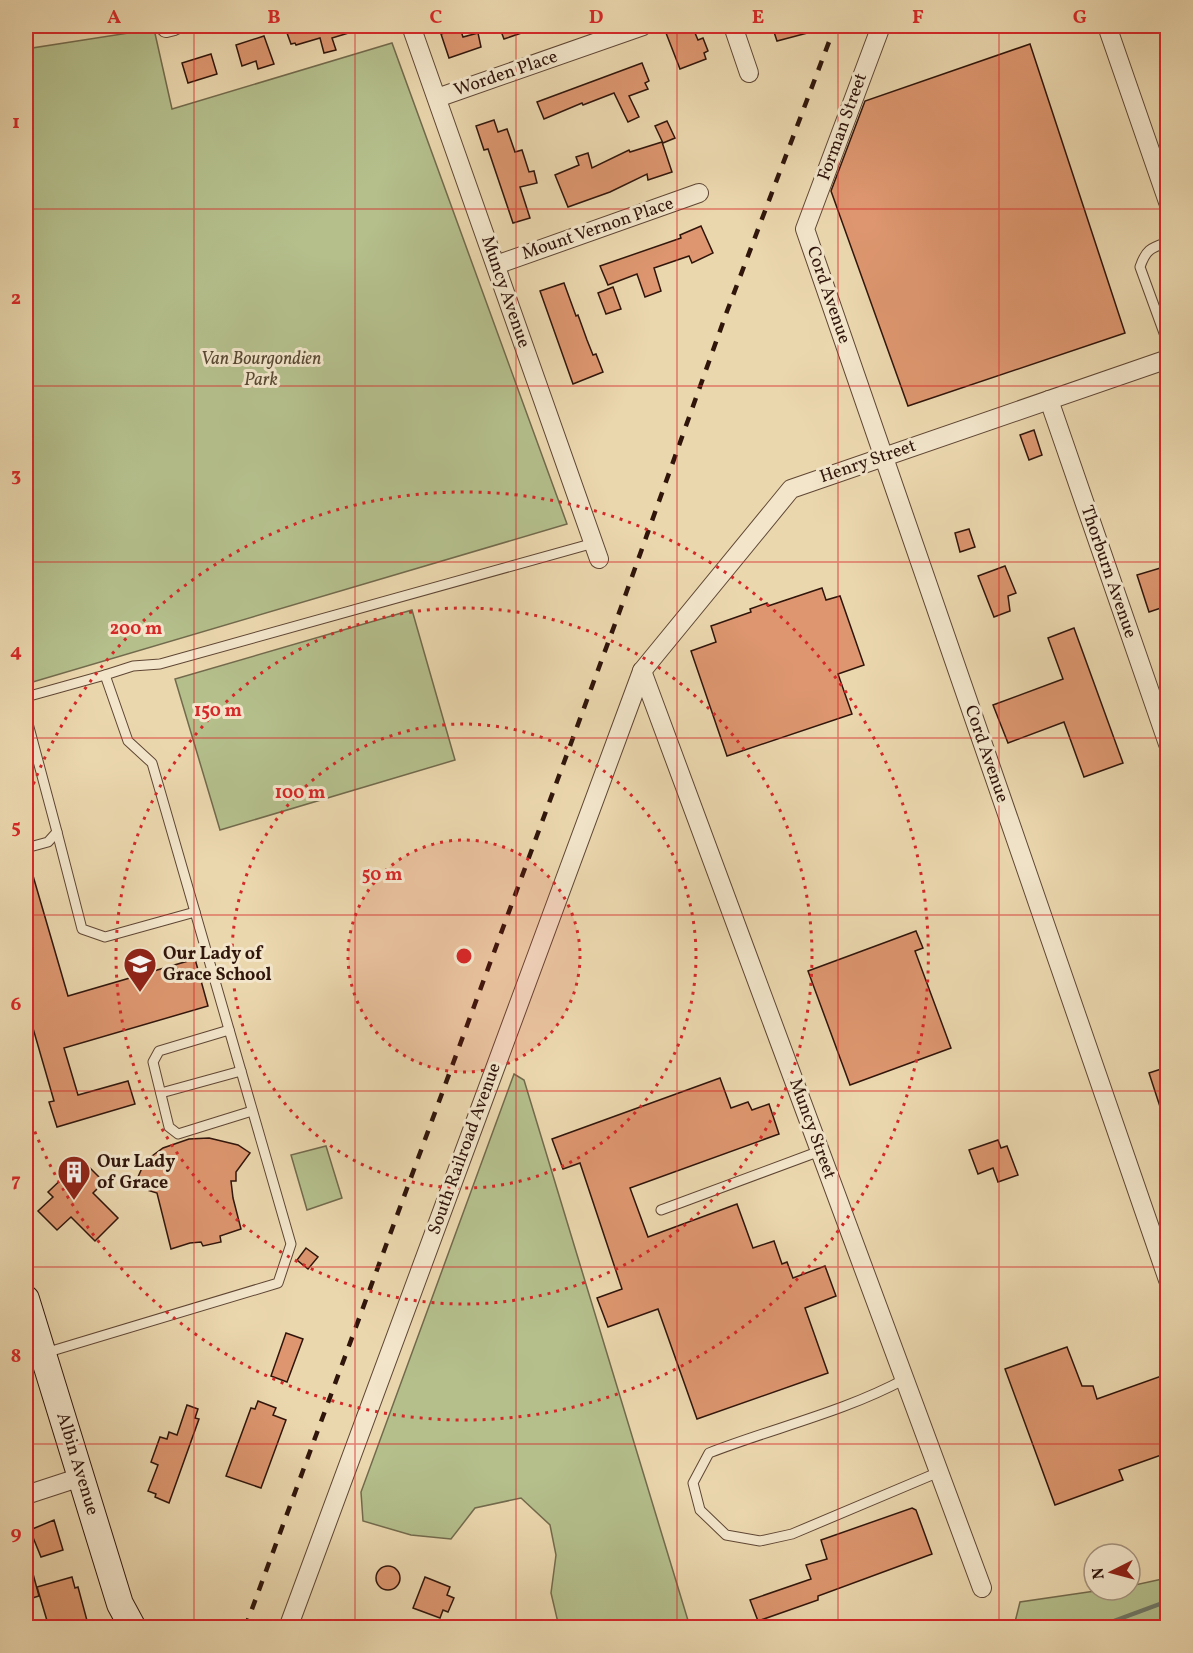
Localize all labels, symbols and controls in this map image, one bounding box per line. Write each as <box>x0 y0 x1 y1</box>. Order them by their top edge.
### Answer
text: A <box>107 4 121 32</box>
text: B <box>267 4 281 32</box>
text: C <box>430 4 443 32</box>
text: D <box>589 4 603 32</box>
text: E <box>752 4 764 32</box>
text: F <box>912 4 924 32</box>
text: G <box>1073 4 1087 32</box>
street label: Worden Place <box>451 45 561 103</box>
street label: Forman Street <box>812 70 874 184</box>
text: 1 <box>12 109 20 137</box>
street label: Mount Vernon Place <box>519 191 677 267</box>
street label: Muncy Avenue <box>474 233 536 351</box>
street label: Cord Avenue <box>800 243 856 347</box>
text: 2 <box>11 285 21 313</box>
park label: Van Bourgondien Park <box>201 347 321 393</box>
street label: Henry Street <box>816 434 920 490</box>
text: 3 <box>11 462 21 490</box>
street label: Thorburn Avenue <box>1074 502 1142 642</box>
text: 200 m <box>110 617 162 642</box>
text: 4 <box>10 638 22 666</box>
text: 150 m <box>194 699 242 724</box>
street label: Cord Avenue <box>958 702 1014 806</box>
text: 100 m <box>275 781 325 806</box>
text: 5 <box>11 814 21 842</box>
text: 50 m <box>362 863 402 888</box>
place label: Our Lady of Grace School <box>163 942 272 988</box>
school or university icon: Our Lady of Grace School <box>122 946 158 993</box>
centre of rings <box>454 946 474 966</box>
text: 6 <box>11 991 22 1019</box>
street label: South Railroad Avenue <box>422 1060 508 1238</box>
street label: Muncy Street <box>782 1075 842 1183</box>
place label: Our Lady of Grace <box>97 1150 175 1196</box>
building icon: Our Lady of Grace <box>56 1154 92 1201</box>
text: 7 <box>11 1167 21 1195</box>
text: 8 <box>11 1343 21 1371</box>
street label: Albin Avenue <box>49 1409 105 1519</box>
text: 9 <box>10 1520 22 1548</box>
north arrow <box>1082 1542 1142 1602</box>
text: N <box>1087 1566 1111 1580</box>

